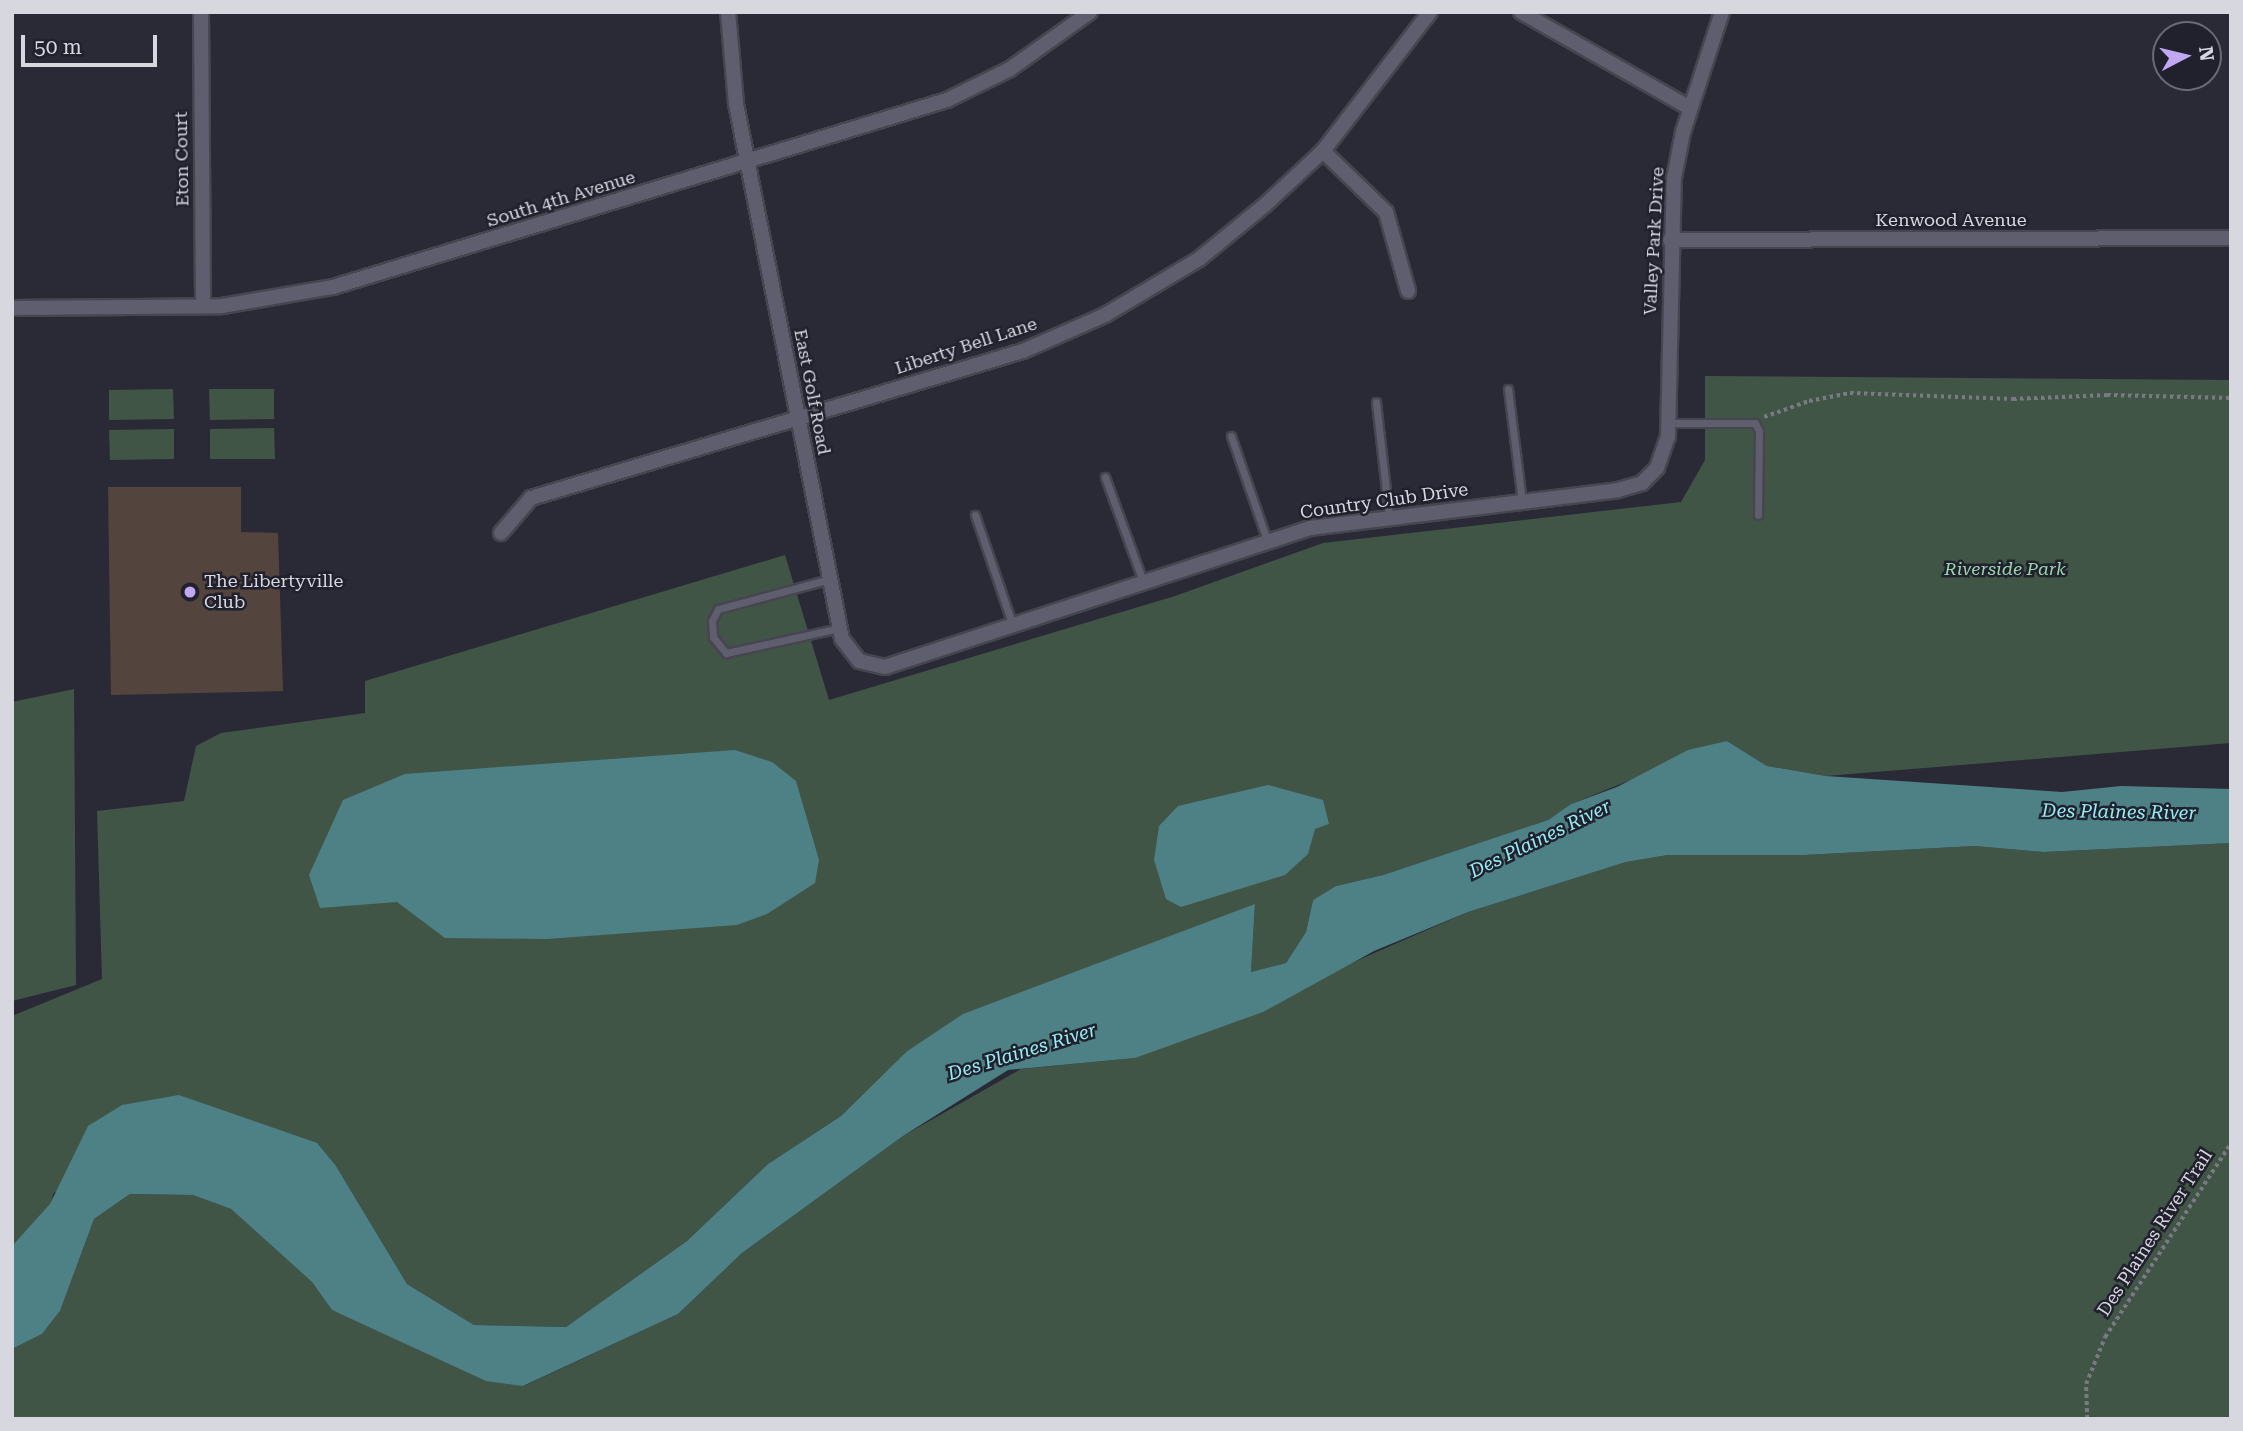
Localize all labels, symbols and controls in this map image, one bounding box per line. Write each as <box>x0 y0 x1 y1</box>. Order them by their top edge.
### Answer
scale bar <box>24 21 161 65</box>
north arrow <box>2152 21 2222 91</box>
text: 50 m <box>34 35 82 59</box>
text: N <box>2194 45 2219 62</box>
street label: Eton Court <box>170 111 194 207</box>
street label: South 4th Avenue <box>484 166 638 232</box>
street label: Valley Park Drive <box>1639 166 1669 316</box>
street label: Kenwood Avenue <box>1875 209 2027 231</box>
street label: Liberty Bell Lane <box>892 313 1040 379</box>
street label: East Golf Road <box>789 327 835 457</box>
street label: Country Club Drive <box>1299 479 1469 523</box>
park label: Riverside Park <box>1944 558 2066 580</box>
place label: The Libertyville Club <box>204 571 343 614</box>
marker: The Libertyville Club <box>182 584 198 600</box>
water label: Des Plaines River <box>1466 795 1614 883</box>
water label: Des Plaines River <box>2042 799 2196 825</box>
water label: Des Plaines River <box>945 1019 1099 1085</box>
street label: Des Plaines River Trail <box>2093 1146 2217 1320</box>

